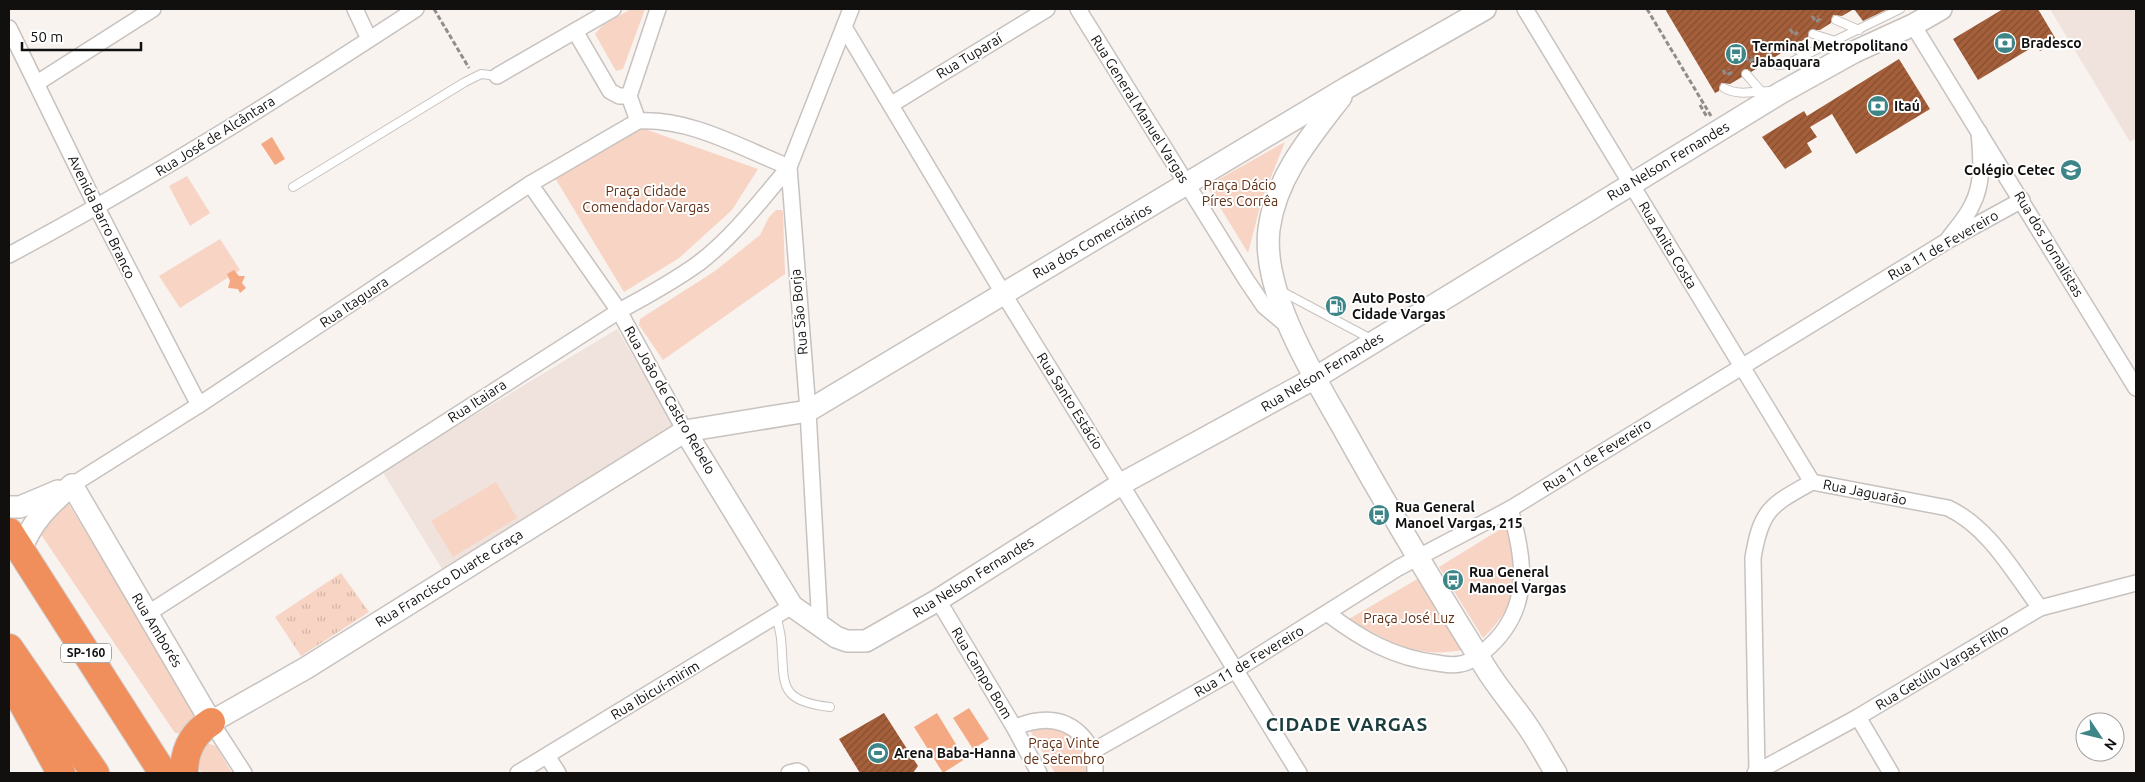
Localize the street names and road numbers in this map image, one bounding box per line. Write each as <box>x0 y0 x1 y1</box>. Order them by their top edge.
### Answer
street label: Rua Tuparaí <box>933 30 1005 82</box>
street label: Rua General Manuel Vargas <box>1088 32 1192 186</box>
street label: Rua José de Alcântara <box>152 93 278 179</box>
street label: Rua Nelson Fernandes <box>1604 118 1732 204</box>
street label: Avenida Barro Branco <box>65 153 139 281</box>
street label: Rua dos Jornalistas <box>2011 188 2087 300</box>
street label: Rua Anita Costa <box>1636 198 1700 292</box>
street label: Rua dos Comerciários <box>1030 200 1154 282</box>
street label: Rua 11 de Fevereiro <box>1885 207 2001 283</box>
street label: Rua São Borja <box>787 268 811 356</box>
street label: Rua Itaguara <box>317 273 391 331</box>
street label: Rua João de Castro Rebelo <box>621 323 719 477</box>
street label: Rua Nelson Fernandes <box>1258 329 1386 415</box>
street label: Rua Santo Estácio <box>1034 350 1106 452</box>
street label: Rua Itaiara <box>445 376 509 426</box>
street label: Rua 11 de Fevereiro <box>1540 415 1654 495</box>
street label: Rua Jaguarão <box>1822 476 1908 508</box>
street label: Rua Francisco Duarte Graça <box>372 526 526 630</box>
street label: Rua Nelson Fernandes <box>910 533 1036 621</box>
street label: Rua Amborés <box>129 590 185 670</box>
street label: Rua Getúlio Vargas Filho <box>1873 621 2011 713</box>
street label: Rua 11 de Fevereiro <box>1191 622 1307 700</box>
street label: Rua Campo Bom <box>948 624 1016 722</box>
road number: SP-160 <box>61 644 111 662</box>
street label: Rua Ibicuí-mirim <box>608 657 702 723</box>

